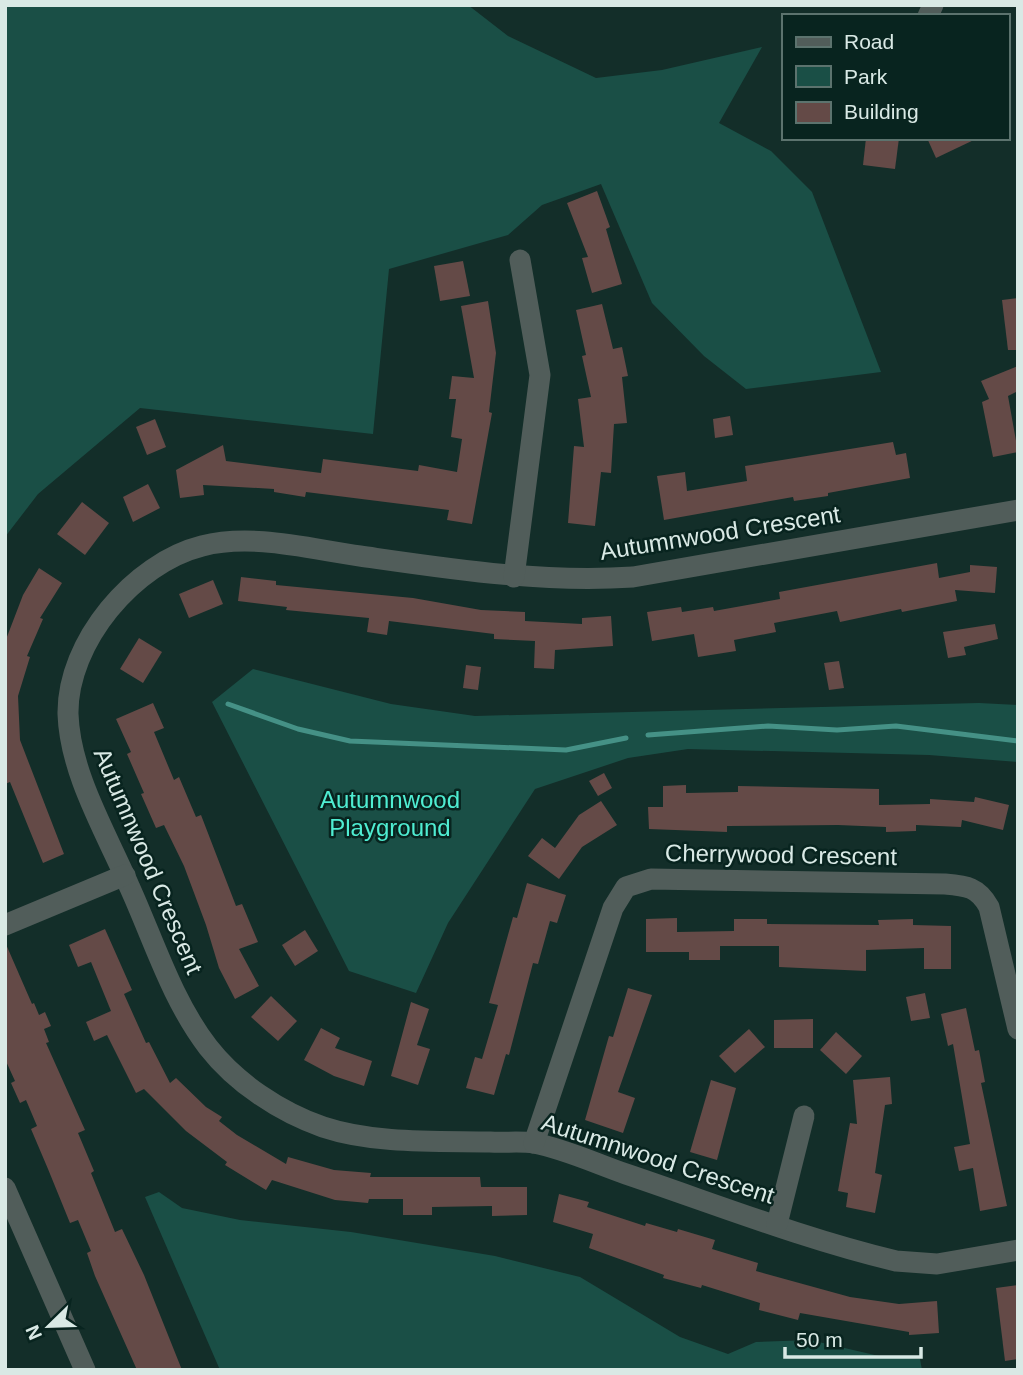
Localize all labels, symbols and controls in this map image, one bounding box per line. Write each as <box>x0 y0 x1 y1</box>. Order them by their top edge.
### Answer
legend <box>782 14 1009 140</box>
text: Road <box>844 30 894 53</box>
text: Park <box>844 65 888 88</box>
text: Building <box>844 100 919 123</box>
street label: Autumnwood Crescent <box>598 500 842 565</box>
street label: Autumnwood Crescent <box>89 744 208 978</box>
park label: Autumnwood Playground <box>320 786 460 841</box>
street label: Cherrywood Crescent <box>665 839 898 870</box>
street label: Autumnwood Crescent <box>539 1108 778 1209</box>
north arrow <box>14 1291 84 1361</box>
scale bar <box>785 1316 922 1360</box>
text: N <box>21 1322 46 1343</box>
text: 50 m <box>796 1328 843 1351</box>

